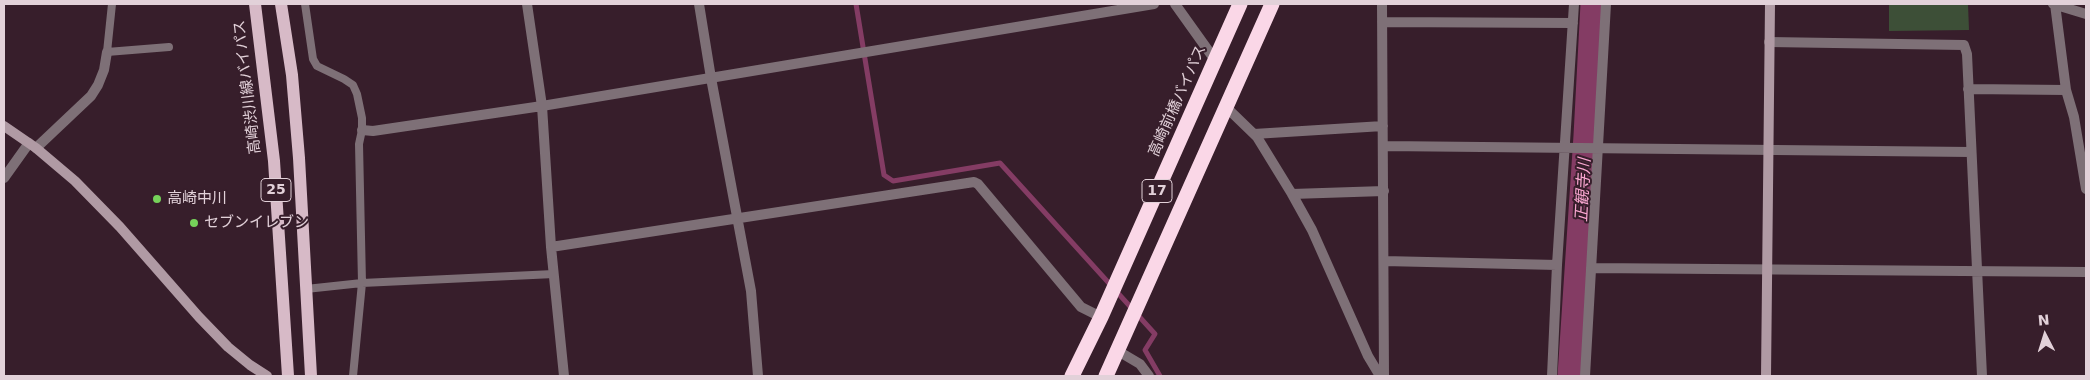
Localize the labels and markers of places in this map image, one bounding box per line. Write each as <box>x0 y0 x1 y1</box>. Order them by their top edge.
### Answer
place label: 高崎中川 <box>167 190 227 208</box>
marker: 高崎中川 <box>151 193 163 205</box>
place label: セブンイレブン <box>204 214 309 232</box>
marker: セブンイレブン <box>188 217 200 229</box>

